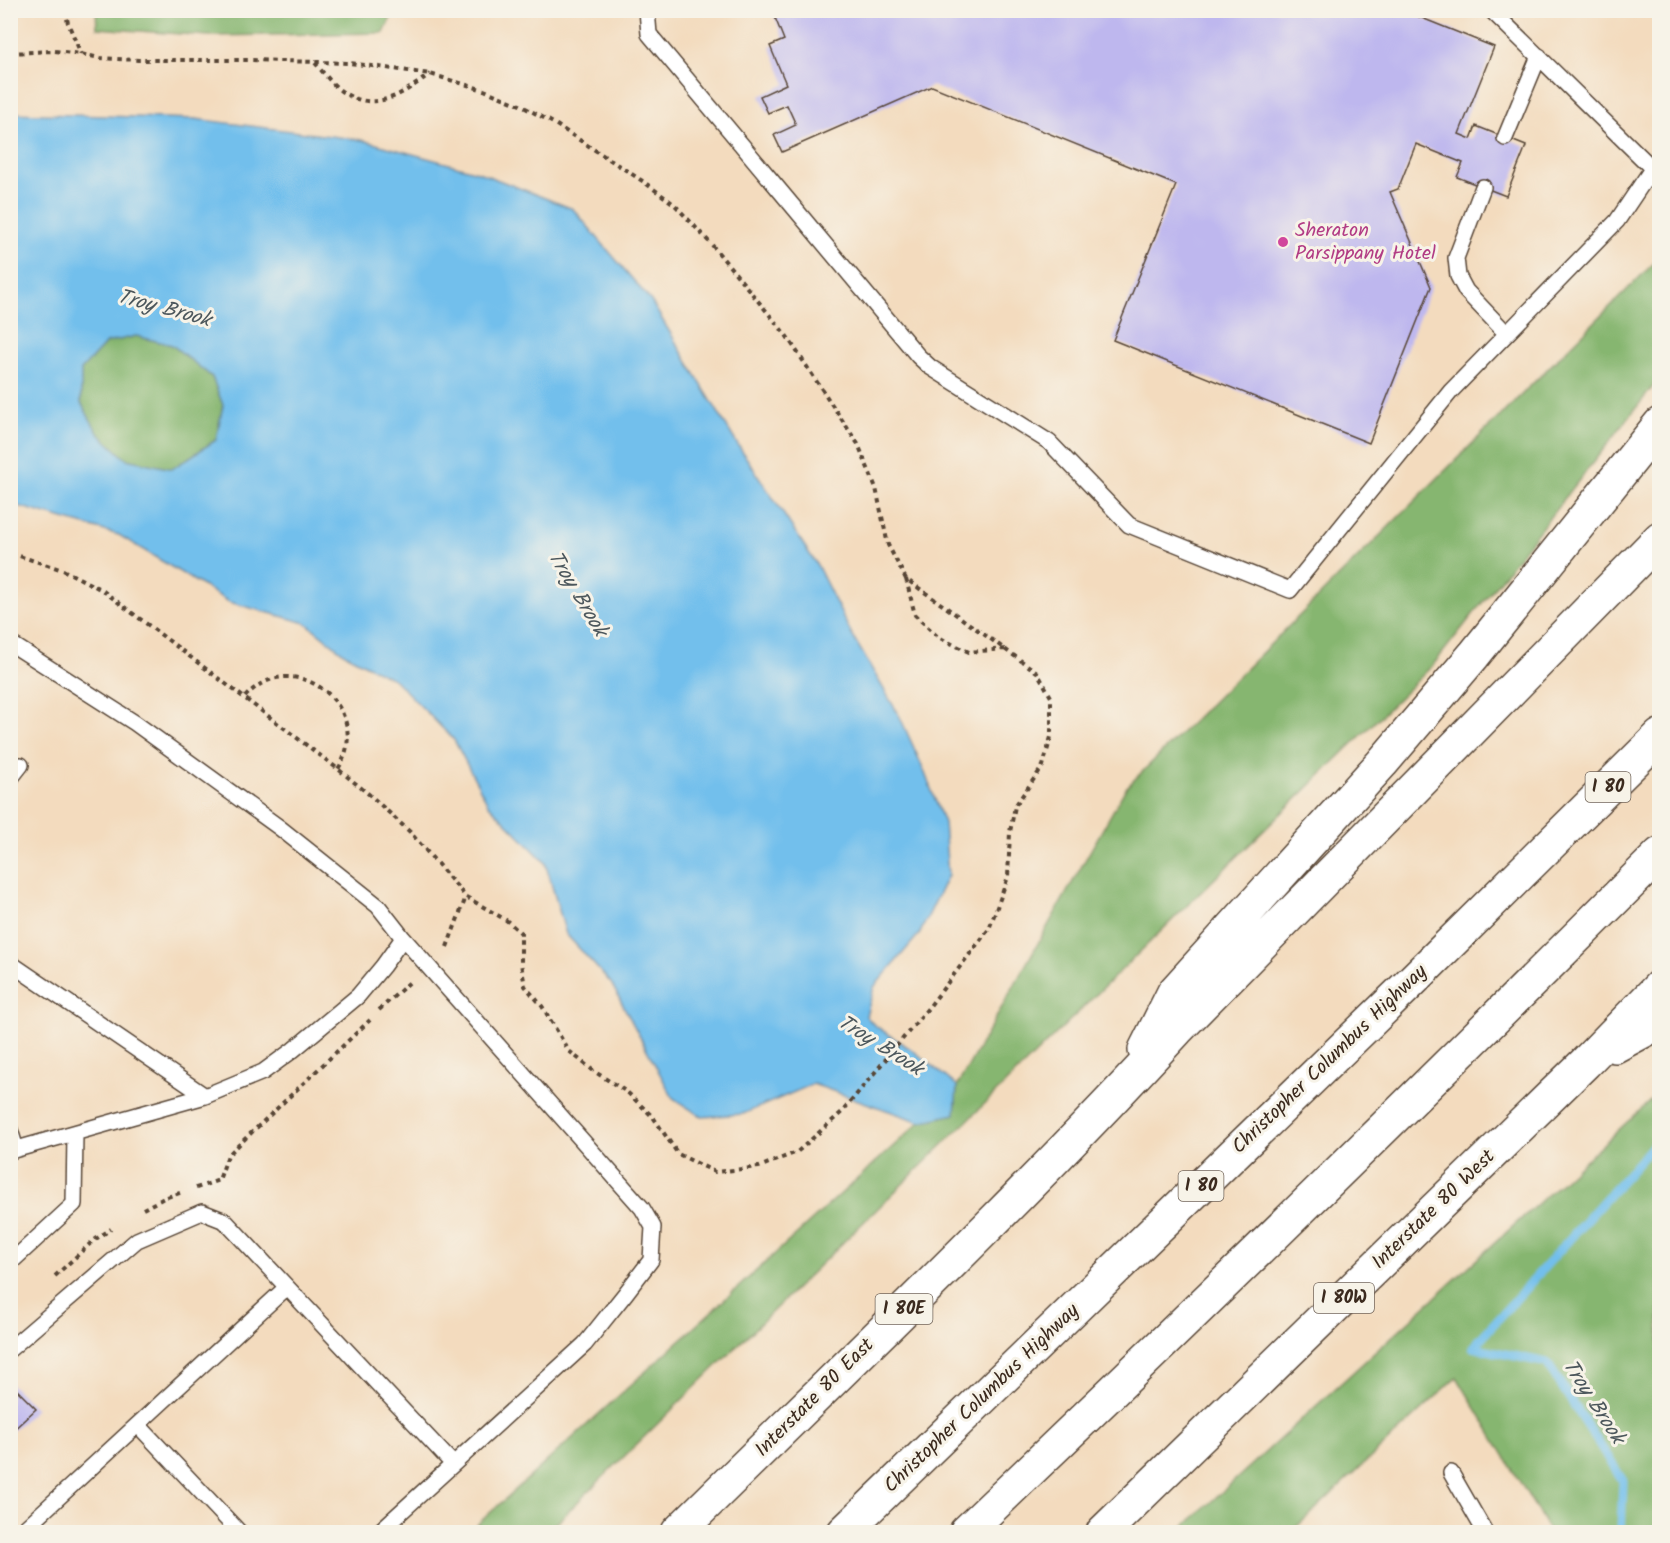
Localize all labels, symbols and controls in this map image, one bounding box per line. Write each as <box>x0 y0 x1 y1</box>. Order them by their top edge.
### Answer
place label: Sheraton Parsippany Hotel <box>1295 215 1436 270</box>
marker: Sheraton Parsippany Hotel <box>1276 235 1290 249</box>
water label: Troy Brook <box>114 281 217 338</box>
water label: Troy Brook <box>538 545 617 646</box>
road number: I 80 <box>1586 772 1630 802</box>
street label: Christopher Columbus Highway <box>1225 957 1436 1163</box>
water label: Troy Brook <box>831 1007 932 1087</box>
street label: Interstate 80 West <box>1365 1142 1503 1278</box>
road number: I 80 <box>1178 1171 1224 1201</box>
road number: I 80W <box>1314 1283 1374 1313</box>
road number: I 80E <box>876 1294 932 1324</box>
street label: Christopher Columbus Highway <box>877 1296 1088 1502</box>
street label: Interstate 80 East <box>748 1331 882 1465</box>
water label: Troy Brook <box>1553 1353 1634 1454</box>

